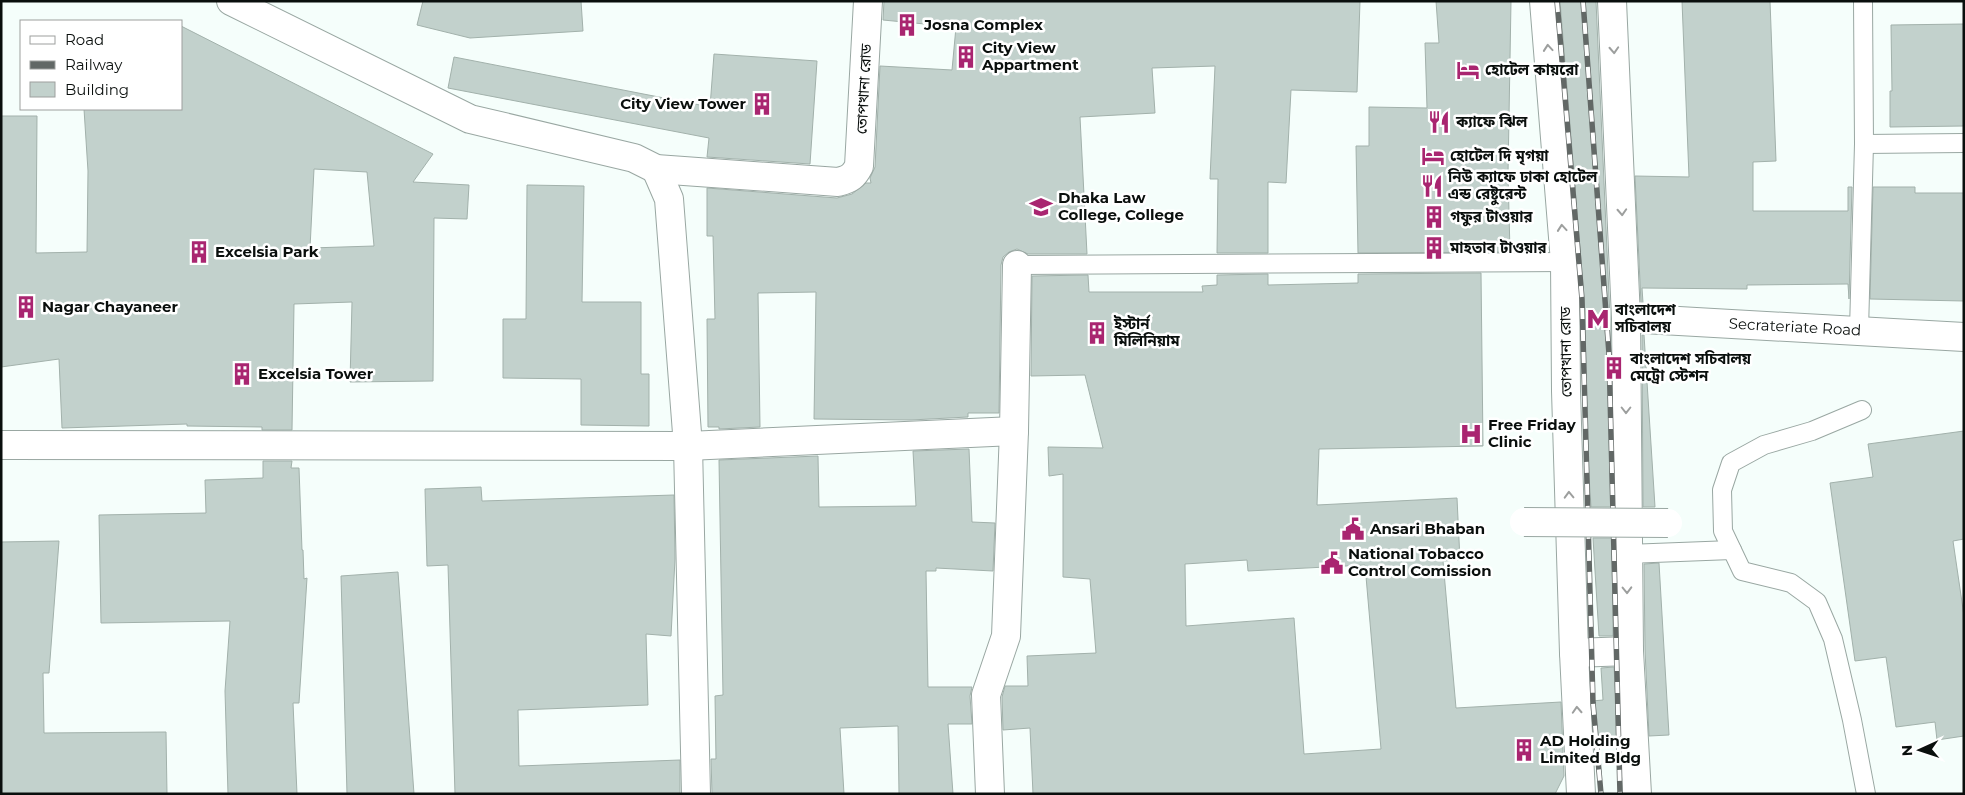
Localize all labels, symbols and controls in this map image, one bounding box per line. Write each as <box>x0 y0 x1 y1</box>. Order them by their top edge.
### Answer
building icon: Josna Complex <box>894 12 920 38</box>
place label: Josna Complex <box>923 15 1043 34</box>
legend <box>20 20 182 110</box>
text: Road <box>65 30 104 49</box>
place label: City View Appartment <box>981 38 1079 74</box>
street label: তোপখানা রোড <box>852 43 875 135</box>
building icon: City View Appartment <box>953 44 979 70</box>
one-way arrow <box>1543 44 1554 52</box>
one-way arrow <box>1609 46 1620 54</box>
text: Railway <box>65 55 123 74</box>
hotel icon: হোটেল কায়রো <box>1455 57 1481 83</box>
place label: হোটেল কায়রো <box>1485 60 1579 79</box>
text: Building <box>65 80 129 99</box>
building icon: City View Tower <box>749 91 775 117</box>
place label: City View Tower <box>620 94 747 113</box>
restaurant icon: ক্যাফে ঝিল <box>1426 109 1452 135</box>
place label: ক্যাফে ঝিল <box>1455 112 1528 131</box>
hotel icon: হোটেল দি মৃগয়া <box>1420 143 1446 169</box>
place label: হোটেল দি মৃগয়া <box>1450 146 1549 166</box>
place label: নিউ ক্যাফে ঢাকা হোটেল এন্ড রেষ্টুরেন্ট <box>1447 167 1598 206</box>
restaurant icon: নিউ ক্যাফে ঢাকা হোটেল এন্ড রেষ্টুরেন্ট <box>1419 173 1445 199</box>
place label: Dhaka Law College, College <box>1058 188 1184 224</box>
school or university icon: Dhaka Law College, College <box>1028 194 1054 220</box>
building icon: গফুর টাওয়ার <box>1421 204 1447 230</box>
place label: গফুর টাওয়ার <box>1450 207 1534 227</box>
one-way arrow <box>1616 209 1627 217</box>
one-way arrow <box>1557 224 1568 232</box>
building icon: মাহতাব টাওয়ার <box>1421 235 1447 261</box>
place label: মাহতাব টাওয়ার <box>1449 238 1547 257</box>
building icon: Excelsia Park <box>186 239 212 265</box>
place label: Excelsia Park <box>215 242 319 261</box>
building icon: Nagar Chayaneer <box>13 294 39 320</box>
place label: Nagar Chayaneer <box>42 297 178 316</box>
place label: বাংলাদেশ সচিবালয় <box>1614 300 1676 336</box>
street label: তোপখানা রোড <box>1555 306 1576 397</box>
metro station icon: বাংলাদেশ সচিবালয় <box>1585 306 1611 332</box>
place label: ইস্টার্ন মিলিনিয়াম <box>1113 314 1180 350</box>
street label: Secrateriate Road <box>1728 314 1862 339</box>
building icon: ইস্টার্ন মিলিনিয়াম <box>1084 320 1110 346</box>
place label: বাংলাদেশ সচিবালয় মেট্রো স্টেশন <box>1629 349 1752 385</box>
building icon: বাংলাদেশ সচিবালয় মেট্রো স্টেশন <box>1601 355 1627 381</box>
building icon: Excelsia Tower <box>229 361 255 387</box>
place label: Excelsia Tower <box>258 364 374 383</box>
one-way arrow <box>1621 406 1631 414</box>
place label: Free Friday Clinic <box>1488 415 1577 451</box>
hospital icon: Free Friday Clinic <box>1458 421 1484 447</box>
one-way arrow <box>1564 491 1575 499</box>
public building icon: Ansari Bhaban <box>1340 516 1366 542</box>
place label: Ansari Bhaban <box>1369 519 1485 538</box>
place label: National Tobacco Control Comission <box>1348 544 1492 580</box>
public building icon: National Tobacco Control Comission <box>1319 550 1345 576</box>
one-way arrow <box>1622 586 1633 594</box>
one-way arrow <box>1572 706 1582 714</box>
north arrow <box>1895 725 1945 775</box>
place label: AD Holding Limited Bldg <box>1539 731 1641 767</box>
building icon: AD Holding Limited Bldg <box>1511 737 1537 763</box>
text: N <box>1898 745 1916 757</box>

